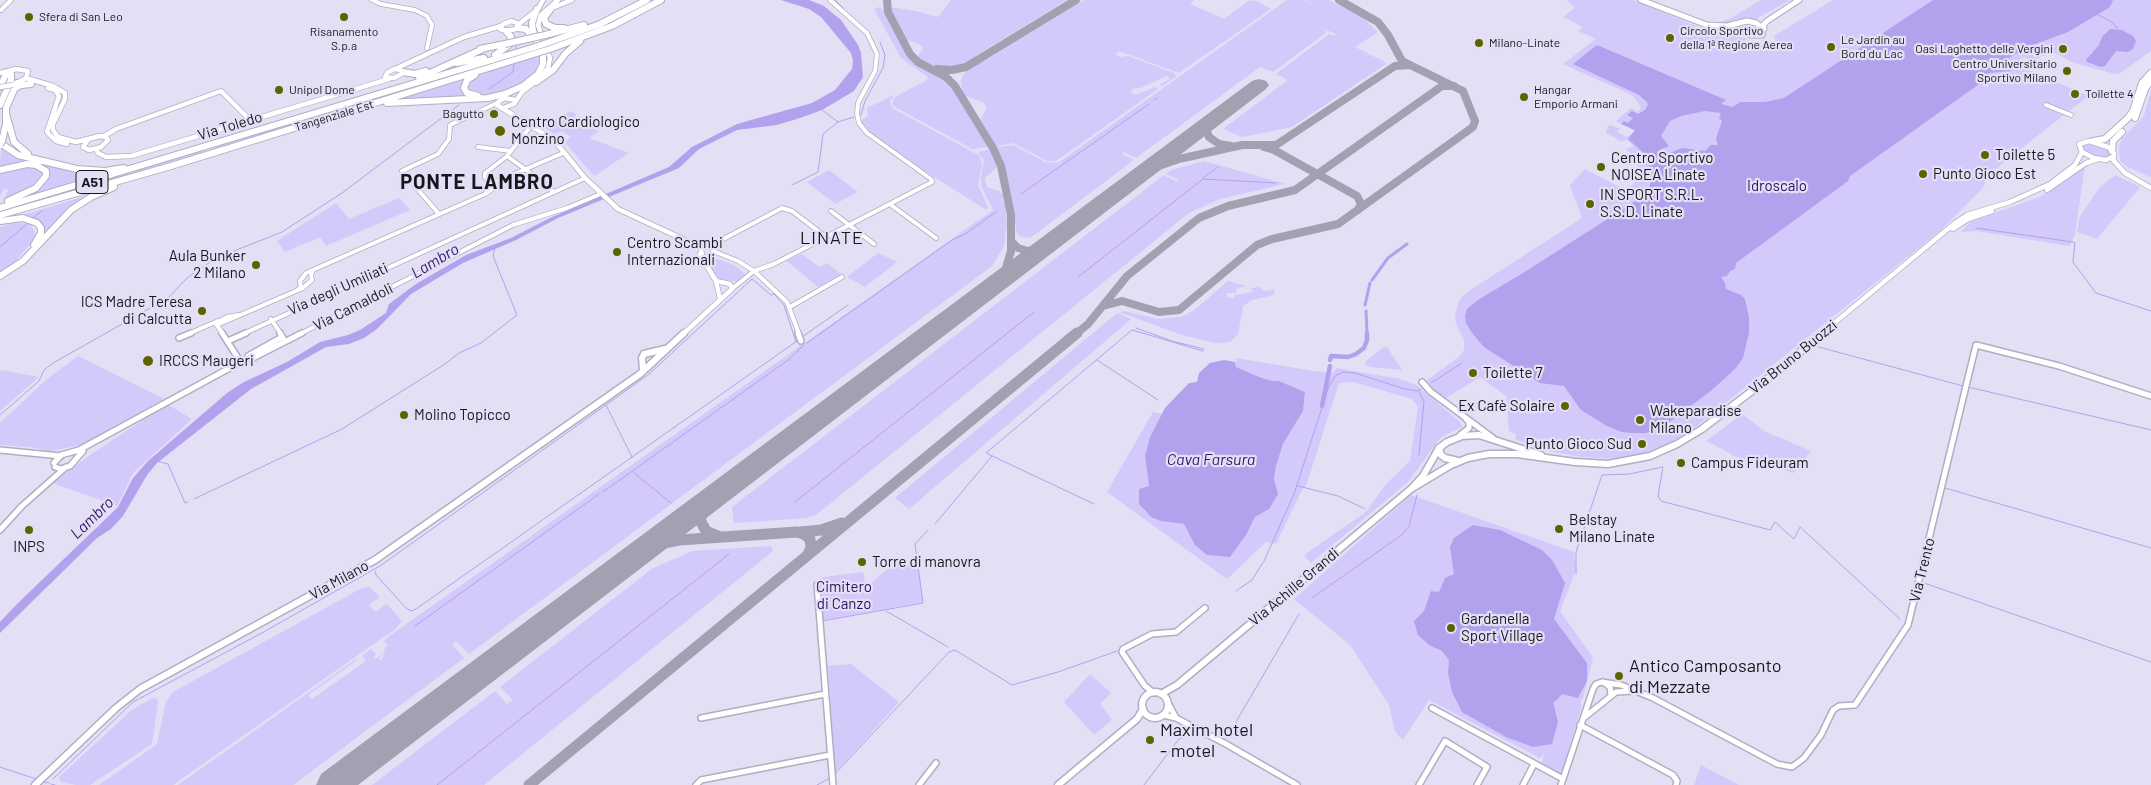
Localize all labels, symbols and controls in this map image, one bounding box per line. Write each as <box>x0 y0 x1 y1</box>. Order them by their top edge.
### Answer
place label: Sfera di San Leo <box>39 10 123 24</box>
marker: Sfera di San Leo <box>23 11 35 23</box>
marker: Risanamento S.p.a <box>338 11 350 23</box>
place label: Circolo Sportivo della 1ª Regione Aerea <box>1680 24 1793 52</box>
place label: Risanamento S.p.a <box>310 25 378 53</box>
marker: Circolo Sportivo della 1ª Regione Aerea <box>1664 32 1676 44</box>
place label: Le Jardin au Bord du Lac <box>1841 33 1905 61</box>
place label: Milano-Linate <box>1489 36 1560 50</box>
marker: Milano-Linate <box>1473 37 1485 49</box>
marker: Le Jardin au Bord du Lac <box>1825 41 1837 53</box>
place label: Oasi Laghetto delle Vergini <box>1915 42 2053 56</box>
marker: Oasi Laghetto delle Vergini <box>2057 43 2069 55</box>
place label: Centro Universitario Sportivo Milano <box>1952 57 2057 85</box>
marker: Centro Universitario Sportivo Milano <box>2061 65 2073 77</box>
place label: Unipol Dome <box>289 83 355 97</box>
place label: Hangar Emporio Armani <box>1534 83 1618 111</box>
marker: Unipol Dome <box>273 84 285 96</box>
place label: Toilette 4 <box>2085 87 2134 101</box>
marker: Toilette 4 <box>2069 88 2081 100</box>
marker: Hangar Emporio Armani <box>1518 91 1530 103</box>
street label: Tangenziale Est <box>293 97 375 135</box>
place label: Bagutto <box>442 107 484 121</box>
street label: Via Toledo <box>195 108 265 144</box>
marker: Bagutto <box>488 108 500 120</box>
place label: Centro Cardiologico Monzino <box>511 113 640 148</box>
marker: Centro Cardiologico Monzino <box>493 124 507 138</box>
place label: Toilette 5 <box>1995 146 2055 164</box>
place label: Centro Sportivo NOISEA Linate <box>1611 149 1713 184</box>
marker: Toilette 5 <box>1979 149 1991 161</box>
marker: Centro Sportivo NOISEA Linate <box>1595 161 1607 173</box>
place label: Punto Gioco Est <box>1933 165 2036 183</box>
marker: Punto Gioco Est <box>1917 168 1929 180</box>
road number: A51 <box>76 170 108 193</box>
district label: PONTE LAMBRO <box>399 170 555 194</box>
park label: Idroscalo <box>1747 177 1807 195</box>
place label: IN SPORT S.R.L. S.S.D. Linate <box>1600 186 1703 221</box>
marker: IN SPORT S.R.L. S.S.D. Linate <box>1584 198 1596 210</box>
district label: LINATE <box>799 227 865 249</box>
place label: Centro Scambi Internazionali <box>627 234 723 269</box>
water label: Lambro <box>408 239 462 283</box>
marker: Centro Scambi Internazionali <box>611 246 623 258</box>
place label: Aula Bunker 2 Milano <box>169 247 246 282</box>
marker: Aula Bunker 2 Milano <box>250 259 262 271</box>
street label: Via degli Umiliati <box>285 259 391 319</box>
street label: Via Camaldoli <box>310 279 396 335</box>
place label: ICS Madre Teresa di Calcutta <box>81 293 192 328</box>
marker: ICS Madre Teresa di Calcutta <box>196 305 208 317</box>
street label: Via Bruno Buozzi <box>1745 316 1841 398</box>
place label: IRCCS Maugeri <box>159 352 254 370</box>
marker: IRCCS Maugeri <box>141 354 155 368</box>
place label: Toilette 7 <box>1483 364 1543 382</box>
marker: Toilette 7 <box>1467 367 1479 379</box>
place label: Ex Cafè Solaire <box>1458 397 1555 415</box>
marker: Ex Cafè Solaire <box>1559 400 1571 412</box>
place label: Wakeparadise Milano <box>1650 402 1742 437</box>
place label: Molino Topicco <box>414 406 511 424</box>
marker: Molino Topicco <box>398 409 410 421</box>
marker: Wakeparadise Milano <box>1634 414 1646 426</box>
place label: Punto Gioco Sud <box>1525 435 1632 453</box>
marker: Punto Gioco Sud <box>1636 438 1648 450</box>
water label: Cava Farsura <box>1167 450 1255 470</box>
place label: Campus Fideuram <box>1691 454 1809 472</box>
marker: Campus Fideuram <box>1675 457 1687 469</box>
water label: Lambro <box>66 493 118 543</box>
place label: Belstay Milano Linate <box>1569 511 1655 546</box>
marker: Belstay Milano Linate <box>1553 523 1565 535</box>
marker: INPS <box>23 524 35 536</box>
street label: Via Trento <box>1905 536 1939 604</box>
place label: INPS <box>13 538 45 556</box>
street label: Via Achille Grandi <box>1245 544 1343 630</box>
place label: Torre di manovra <box>872 553 981 571</box>
street label: Via Milano <box>306 556 372 604</box>
marker: Torre di manovra <box>856 556 868 568</box>
park label: Cimitero di Canzo <box>816 578 872 613</box>
place label: Gardanella Sport Village <box>1461 610 1543 645</box>
marker: Gardanella Sport Village <box>1445 622 1457 634</box>
place label: Antico Camposanto di Mezzate <box>1629 655 1782 698</box>
marker: Antico Camposanto di Mezzate <box>1613 670 1625 682</box>
place label: Maxim hotel - motel <box>1160 719 1253 762</box>
marker: Maxim hotel - motel <box>1144 734 1156 746</box>

